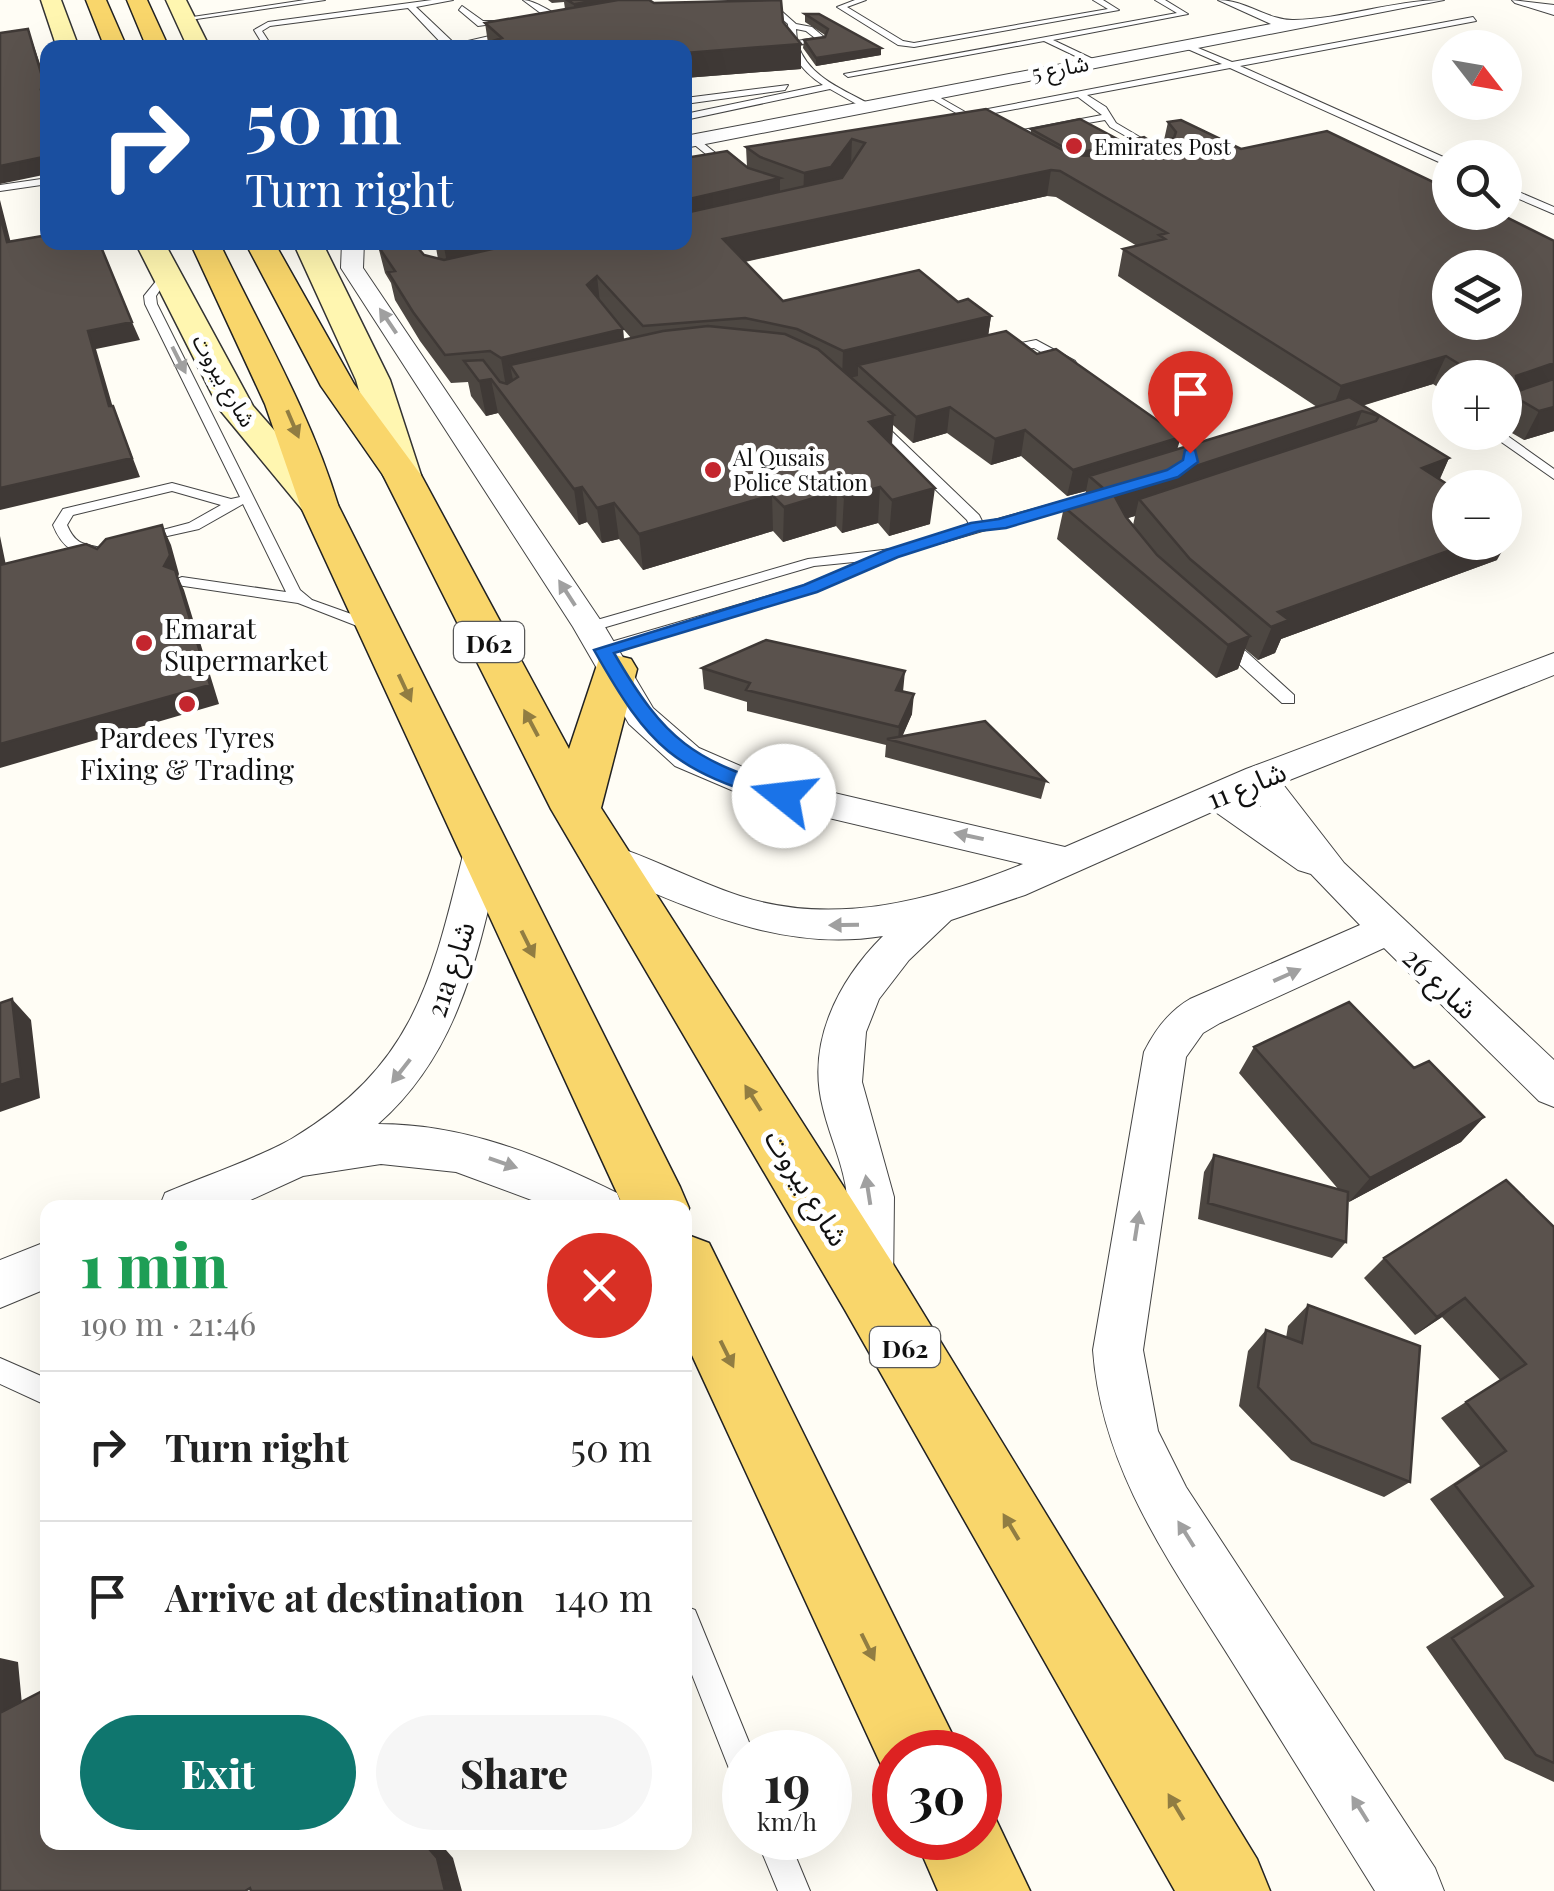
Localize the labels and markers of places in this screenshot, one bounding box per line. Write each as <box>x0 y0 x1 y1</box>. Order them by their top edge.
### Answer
place label: Emirates Post <box>1094 131 1232 161</box>
marker: Emirates Post <box>1063 135 1085 157</box>
pin <box>1148 351 1233 454</box>
place label: Al Qusais Police Station <box>732 442 868 497</box>
marker: Al Qusais Police Station <box>702 459 724 481</box>
place label: Emarat Supermarket <box>164 609 329 678</box>
marker: Emarat Supermarket <box>133 632 155 654</box>
marker: Pardees Tyres Fixing & Trading <box>176 693 198 715</box>
place label: Pardees Tyres Fixing & Trading <box>80 718 294 787</box>

